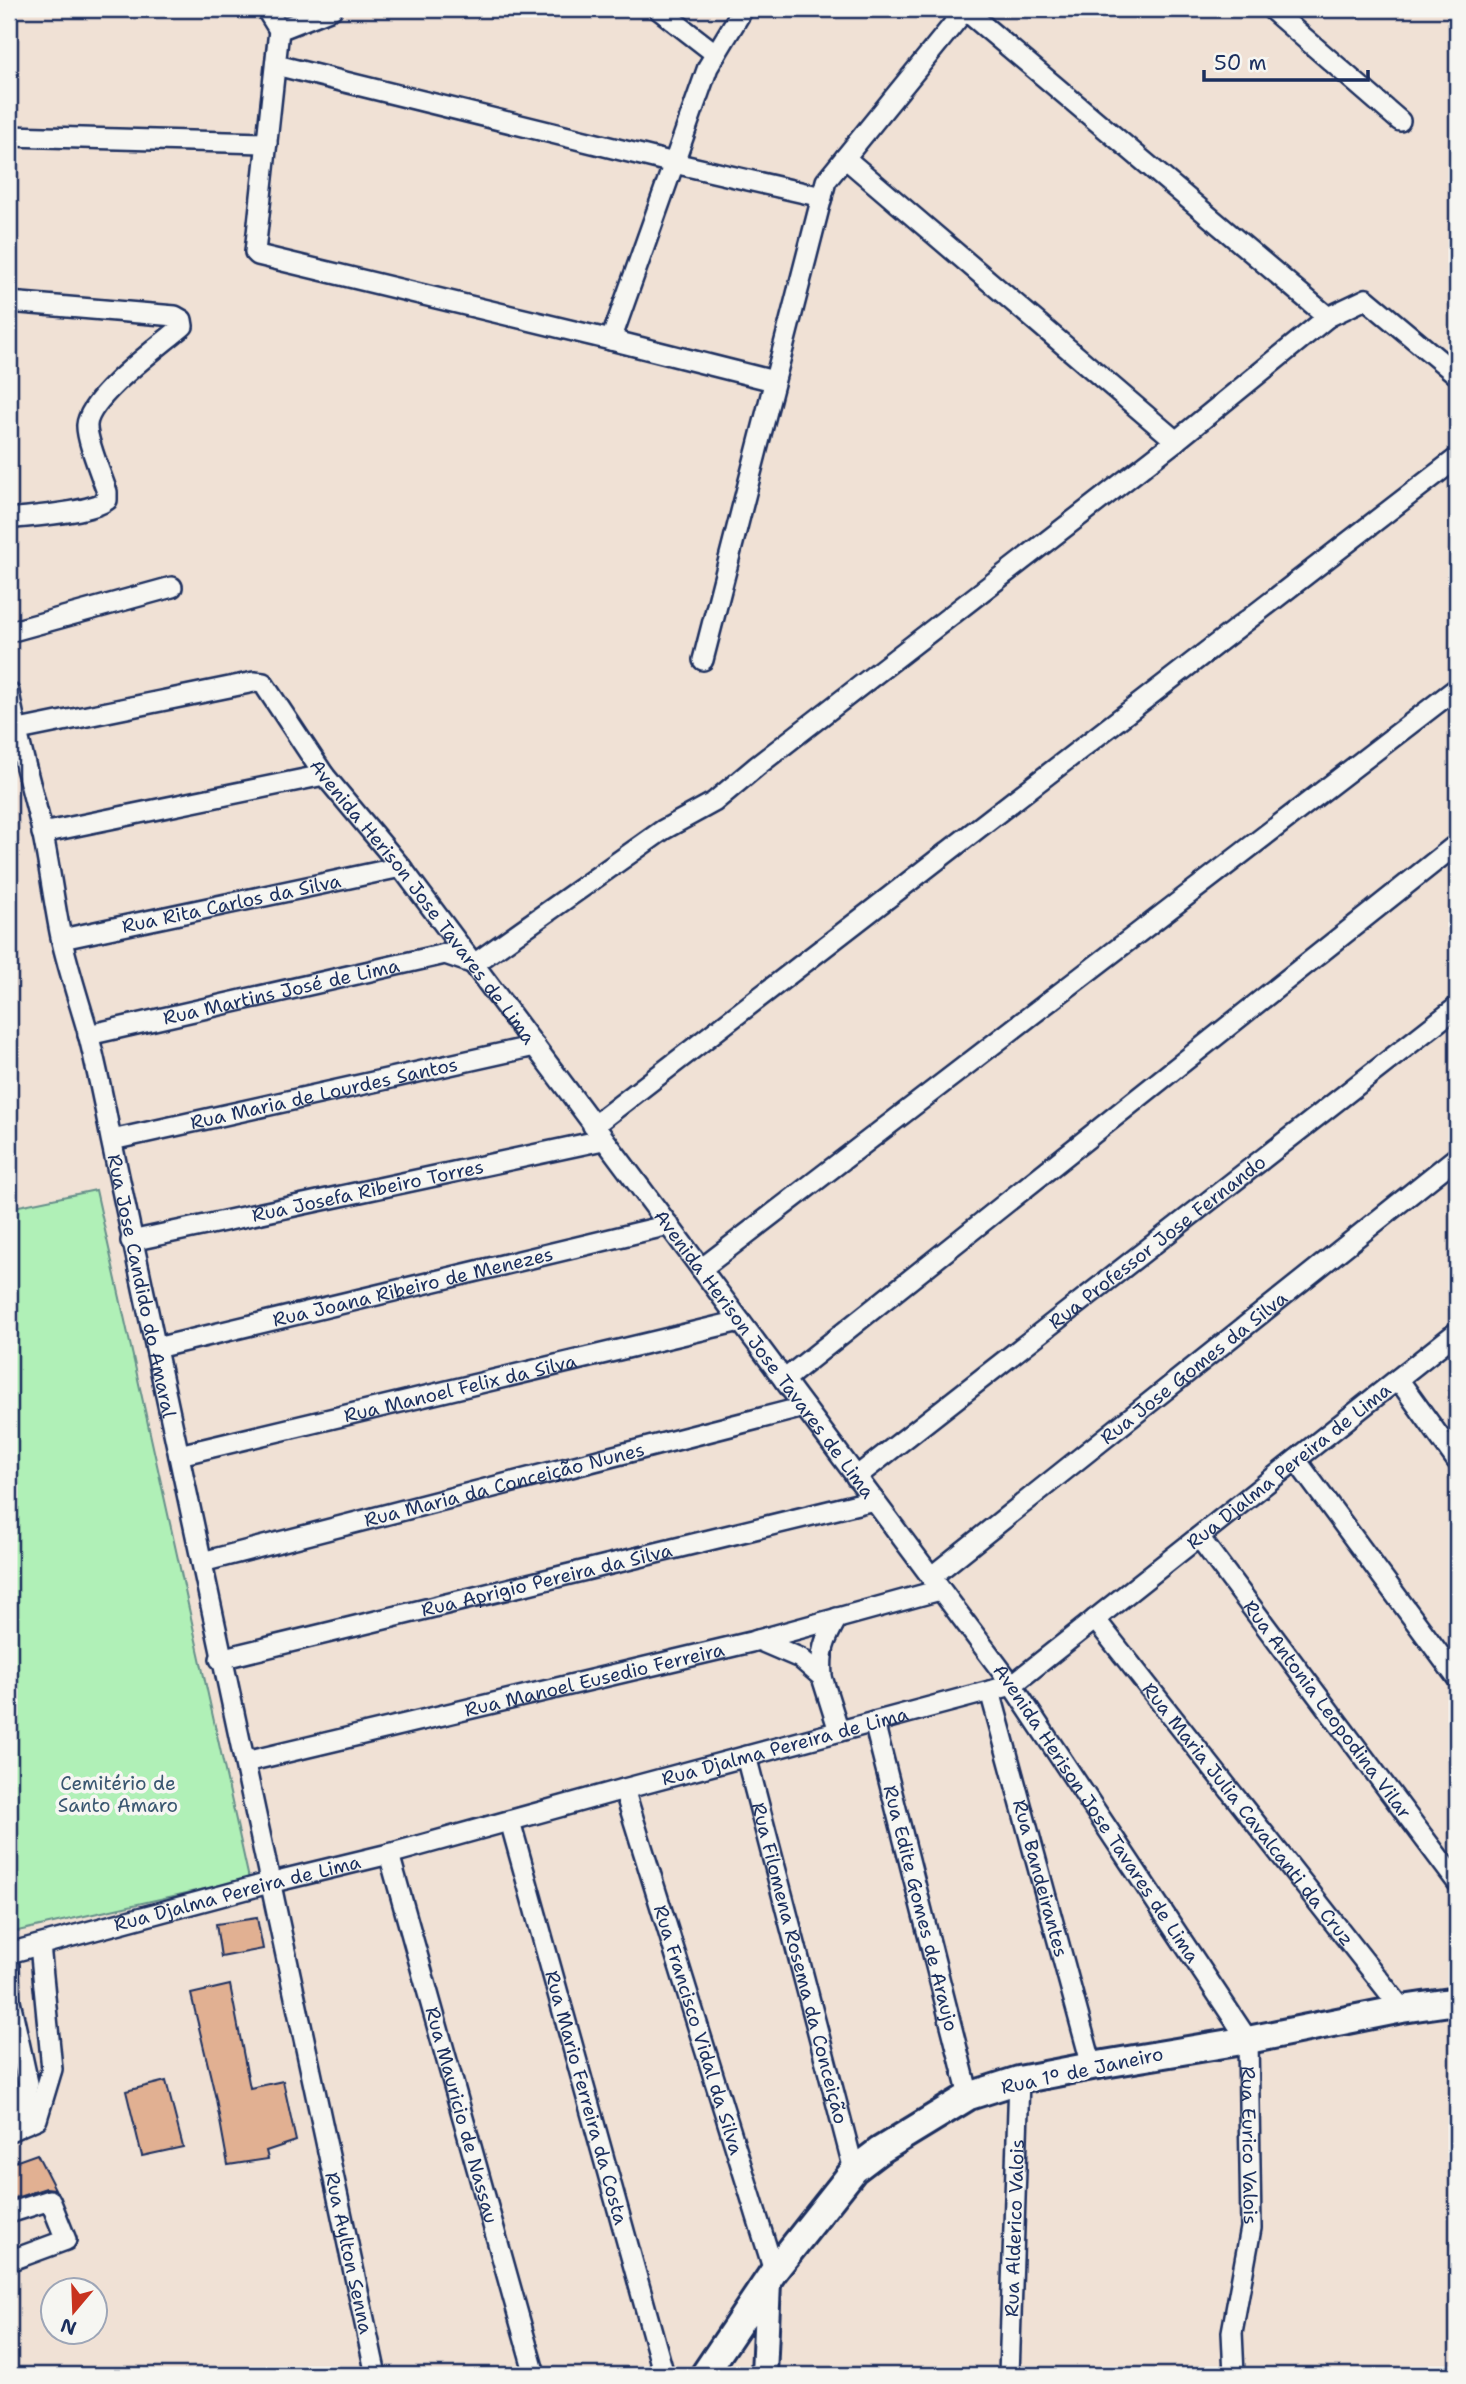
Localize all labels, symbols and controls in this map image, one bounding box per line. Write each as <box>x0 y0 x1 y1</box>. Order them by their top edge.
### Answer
scale bar <box>1204 38 1368 82</box>
text: 50 m <box>1214 49 1267 77</box>
street label: Avenida Herison Jose Tavares de Lima <box>304 754 541 1049</box>
street label: Rua Rita Carlos da Silva <box>119 868 343 939</box>
street label: Rua Martins José de Lima <box>161 953 402 1031</box>
street label: Rua Maria de Lourdes Santos <box>188 1052 460 1135</box>
street label: Rua Professor Jose Fernando <box>1044 1149 1271 1335</box>
street label: Rua Jose Candido do Amaral <box>102 1152 182 1420</box>
street label: Rua Josefa Ribeiro Torres <box>250 1154 486 1228</box>
street label: Avenida Herison Jose Tavares de Lima <box>648 1205 880 1504</box>
street label: Rua Joana Ribeiro de Menezes <box>270 1241 556 1333</box>
street label: Rua Jose Gomes da Silva <box>1095 1285 1293 1450</box>
street label: Rua Manoel Felix da Silva <box>341 1348 579 1428</box>
street label: Rua Djalma Pereira de Lima <box>1181 1377 1396 1555</box>
street label: Rua Maria da Conceição Nunes <box>362 1437 647 1533</box>
street label: Rua Aprigio Pereira da Silva <box>419 1538 675 1623</box>
street label: Rua Antonia Leopodina Vilar <box>1238 1595 1417 1824</box>
street label: Rua Manoel Eusedio Ferreira <box>462 1637 727 1722</box>
street label: Avenida Herison Jose Tavares de Lima <box>987 1659 1205 1968</box>
street label: Rua Maria Julia Cavalcanti da Cruz <box>1137 1677 1359 1951</box>
street label: Rua Djalma Pereira de Lima <box>659 1701 911 1791</box>
park label: Cemitério de Santo Amaro <box>58 1771 178 1818</box>
street label: Rua Edite Gomes de Araujo <box>878 1782 964 2034</box>
street label: Rua Bandeirantes <box>1007 1797 1074 1960</box>
street label: Rua Filomena Rosema da Conceição <box>746 1800 853 2127</box>
street label: Rua Djalma Pereira de Lima <box>111 1849 363 1937</box>
street label: Rua Francisco Vidal da Silva <box>648 1902 749 2158</box>
street label: Rua Mario Ferreira da Costa <box>539 1968 634 2228</box>
street label: Rua Mauricio de Nassau <box>419 2004 504 2226</box>
street label: Rua 1º de Janeiro <box>999 2041 1165 2100</box>
street label: Rua Eurico Valois <box>1235 2066 1263 2225</box>
street label: Rua Alderico Valois <box>999 2139 1030 2317</box>
street label: Rua Aylton Senna <box>319 2170 379 2337</box>
north arrow <box>38 2276 108 2346</box>
text: N <box>57 2312 80 2341</box>

